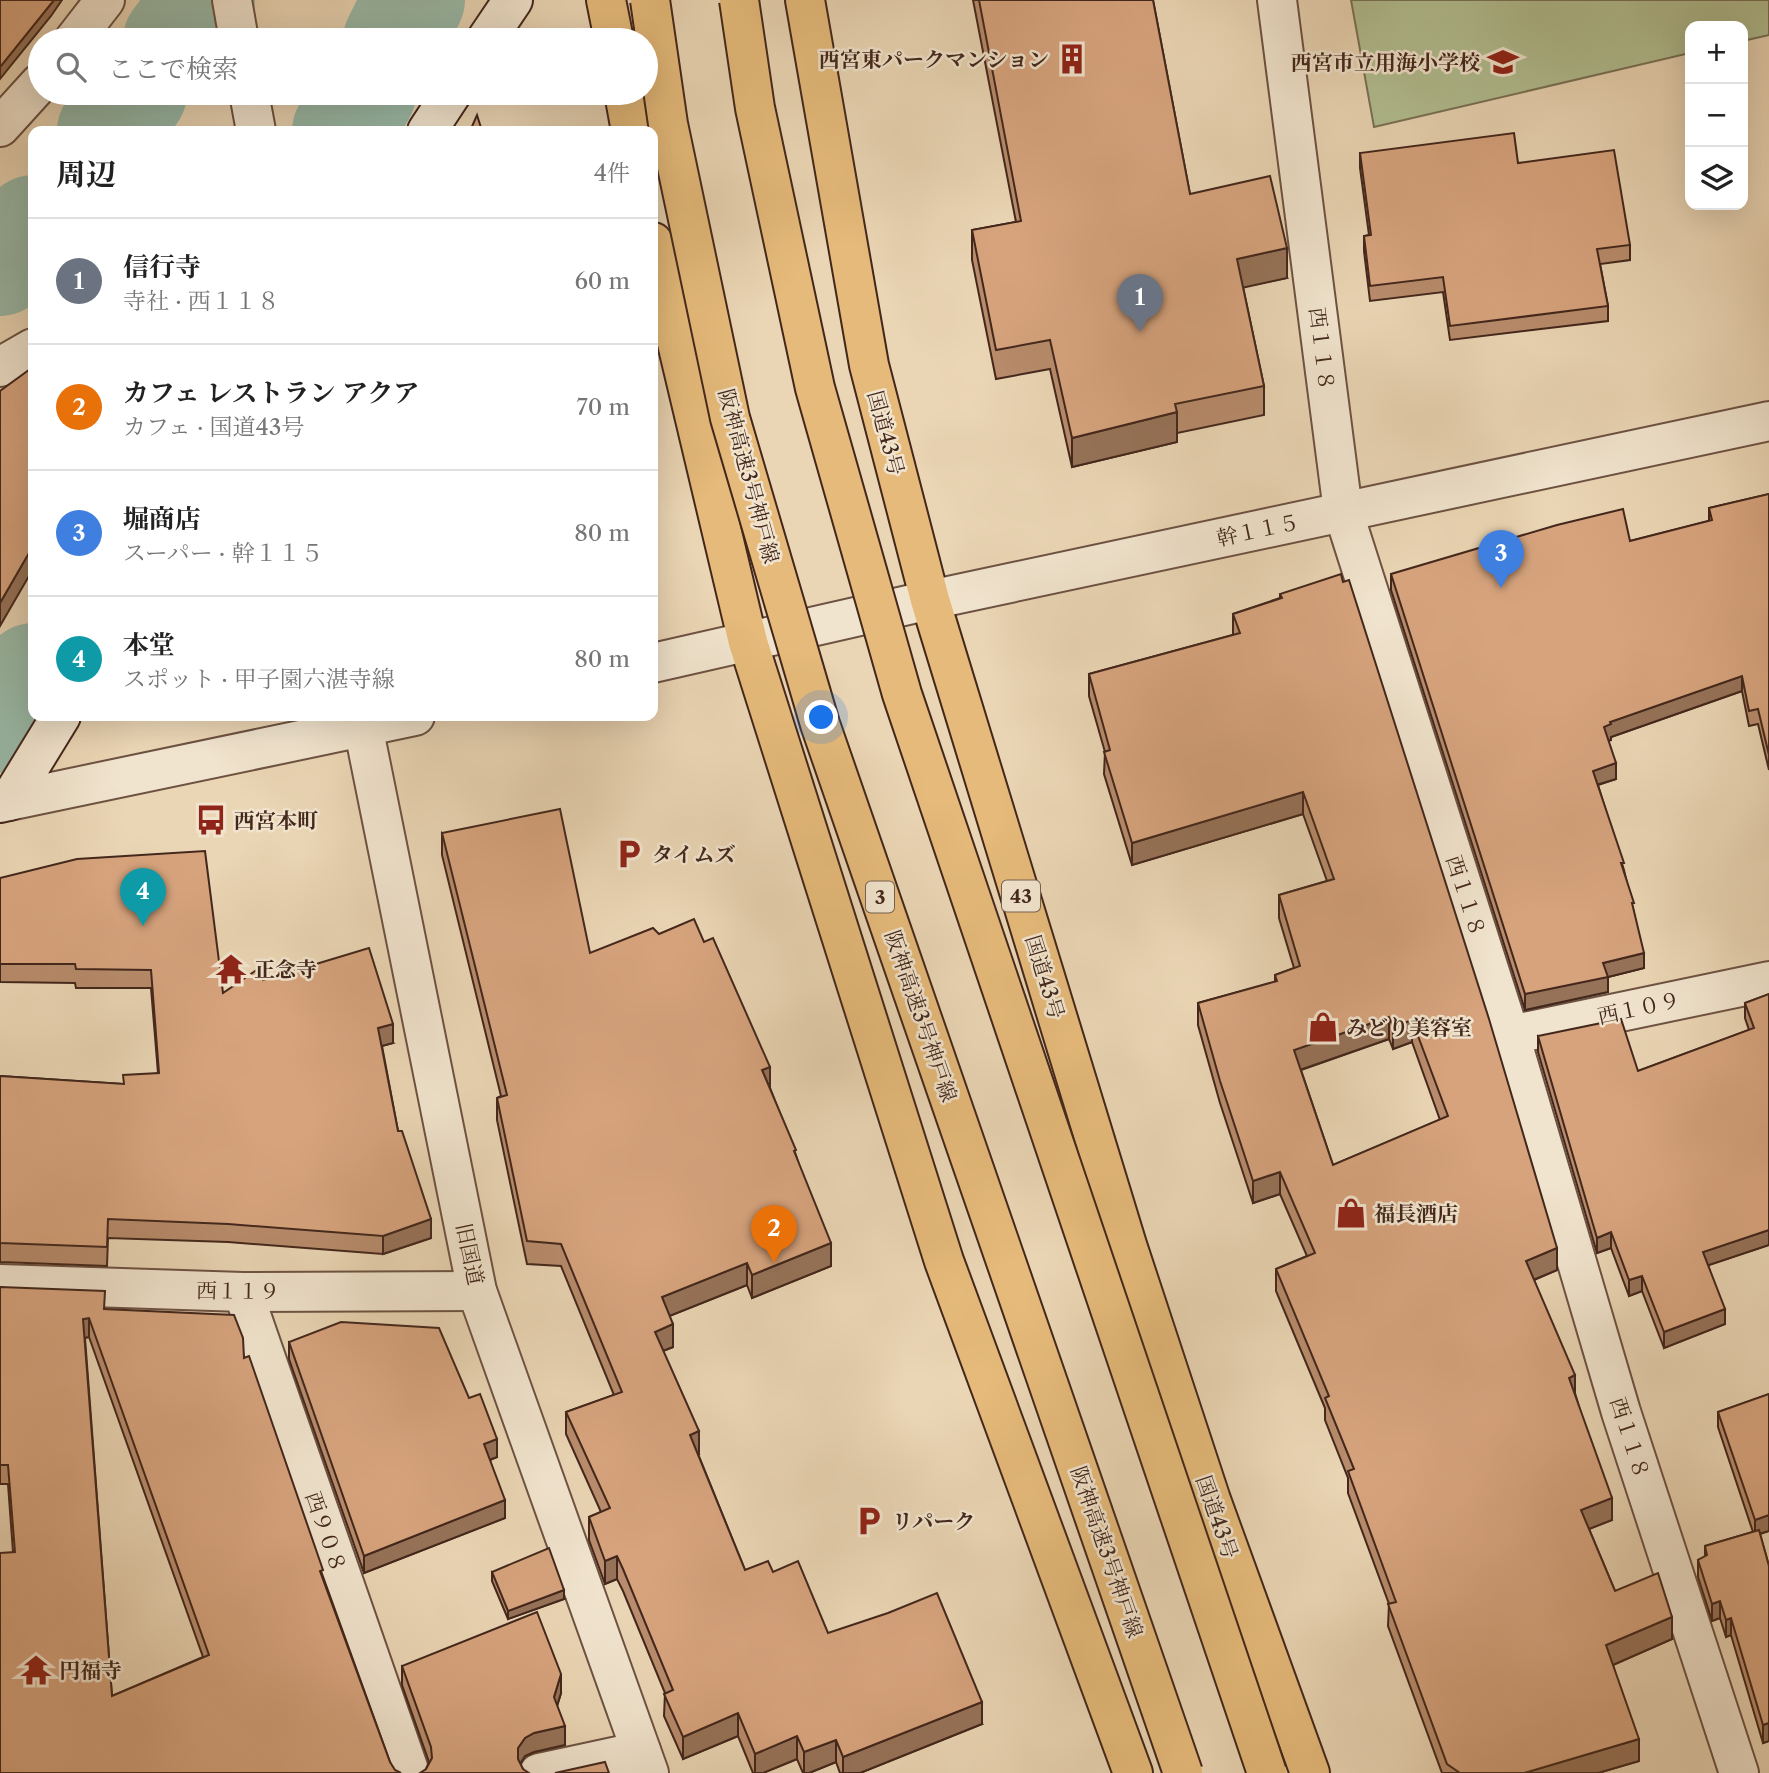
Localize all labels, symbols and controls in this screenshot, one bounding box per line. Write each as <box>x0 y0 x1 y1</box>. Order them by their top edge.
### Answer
map controls <box>1685 21 1748 210</box>
button: + <box>1685 21 1748 84</box>
search box <box>28 28 658 105</box>
building icon: 西宮東パークマンション <box>1055 42 1089 76</box>
school or university icon: 西宮市立用海小学校 <box>1486 45 1520 79</box>
place label: 西宮東パークマンション <box>819 47 1049 72</box>
icon: search <box>52 48 90 86</box>
place label: 西宮市立用海小学校 <box>1291 50 1480 75</box>
text: ここで検索 <box>108 53 238 85</box>
button: − <box>1685 84 1748 147</box>
button: layers <box>1685 147 1748 210</box>
text: 周辺 <box>56 156 116 193</box>
text: 4件 <box>594 159 630 187</box>
text: 信行寺 <box>123 251 201 283</box>
text: 1 <box>74 267 84 295</box>
text: 60 m <box>574 267 630 295</box>
pin: 1 <box>1117 274 1163 332</box>
text: 寺社 · 西１１８ <box>123 287 280 315</box>
street label: 西１１８ <box>1304 306 1340 392</box>
text: カフェ レストラン アクア <box>123 377 419 409</box>
street label: 阪神高速3号神戸線 <box>714 386 784 566</box>
street label: 国道43号 <box>863 388 909 478</box>
text: 2 <box>72 393 86 421</box>
text: 70 m <box>577 393 630 421</box>
text: カフェ · 国道43号 <box>123 413 305 441</box>
text: 堀商店 <box>123 503 201 535</box>
street label: 幹１１５ <box>1214 509 1302 551</box>
text: 3 <box>73 519 86 547</box>
text: 80 m <box>574 519 630 547</box>
pin: 3 <box>1478 530 1524 588</box>
text: スーパー · 幹１１５ <box>123 539 323 567</box>
text: 本堂 <box>123 629 175 661</box>
text: 4 <box>72 645 86 673</box>
text: 80 m <box>574 645 630 673</box>
text: スポット · 甲子園六湛寺線 <box>123 665 395 693</box>
your location <box>804 700 838 734</box>
bus stop icon: 西宮本町 <box>194 803 228 837</box>
place label: 西宮本町 <box>234 808 318 833</box>
parking icon: タイムズ <box>612 837 646 871</box>
place label: タイムズ <box>652 842 736 867</box>
street label: 西１１８ <box>1441 852 1491 940</box>
pin: 4 <box>120 868 166 926</box>
road number: 43 <box>1002 880 1040 912</box>
road number: 3 <box>866 882 894 912</box>
street label: 阪神高速3号神戸線 <box>880 927 962 1105</box>
street label: 国道43号 <box>1020 932 1070 1022</box>
temple icon: 正念寺 <box>214 952 248 986</box>
place label: 正念寺 <box>254 957 317 982</box>
street label: 西１０９ <box>1595 987 1683 1029</box>
shop icon: みどり美容室 <box>1306 1010 1340 1044</box>
place label: みどり美容室 <box>1346 1015 1472 1040</box>
shop icon: 福長酒店 <box>1334 1196 1368 1230</box>
place label: 福長酒店 <box>1374 1201 1458 1226</box>
pin: 2 <box>751 1205 797 1263</box>
street label: 旧国道 <box>451 1221 489 1287</box>
street label: 西１１９ <box>196 1278 280 1304</box>
street label: 西１１８ <box>1605 1394 1655 1482</box>
street label: 阪神高速3号神戸線 <box>1066 1463 1148 1641</box>
street label: 国道43号 <box>1191 1472 1243 1562</box>
street label: 西９０８ <box>301 1488 351 1576</box>
parking icon: リパーク <box>852 1504 886 1538</box>
place label: リパーク <box>892 1509 975 1534</box>
temple icon: 円福寺 <box>19 1653 53 1687</box>
place label: 円福寺 <box>59 1658 122 1683</box>

